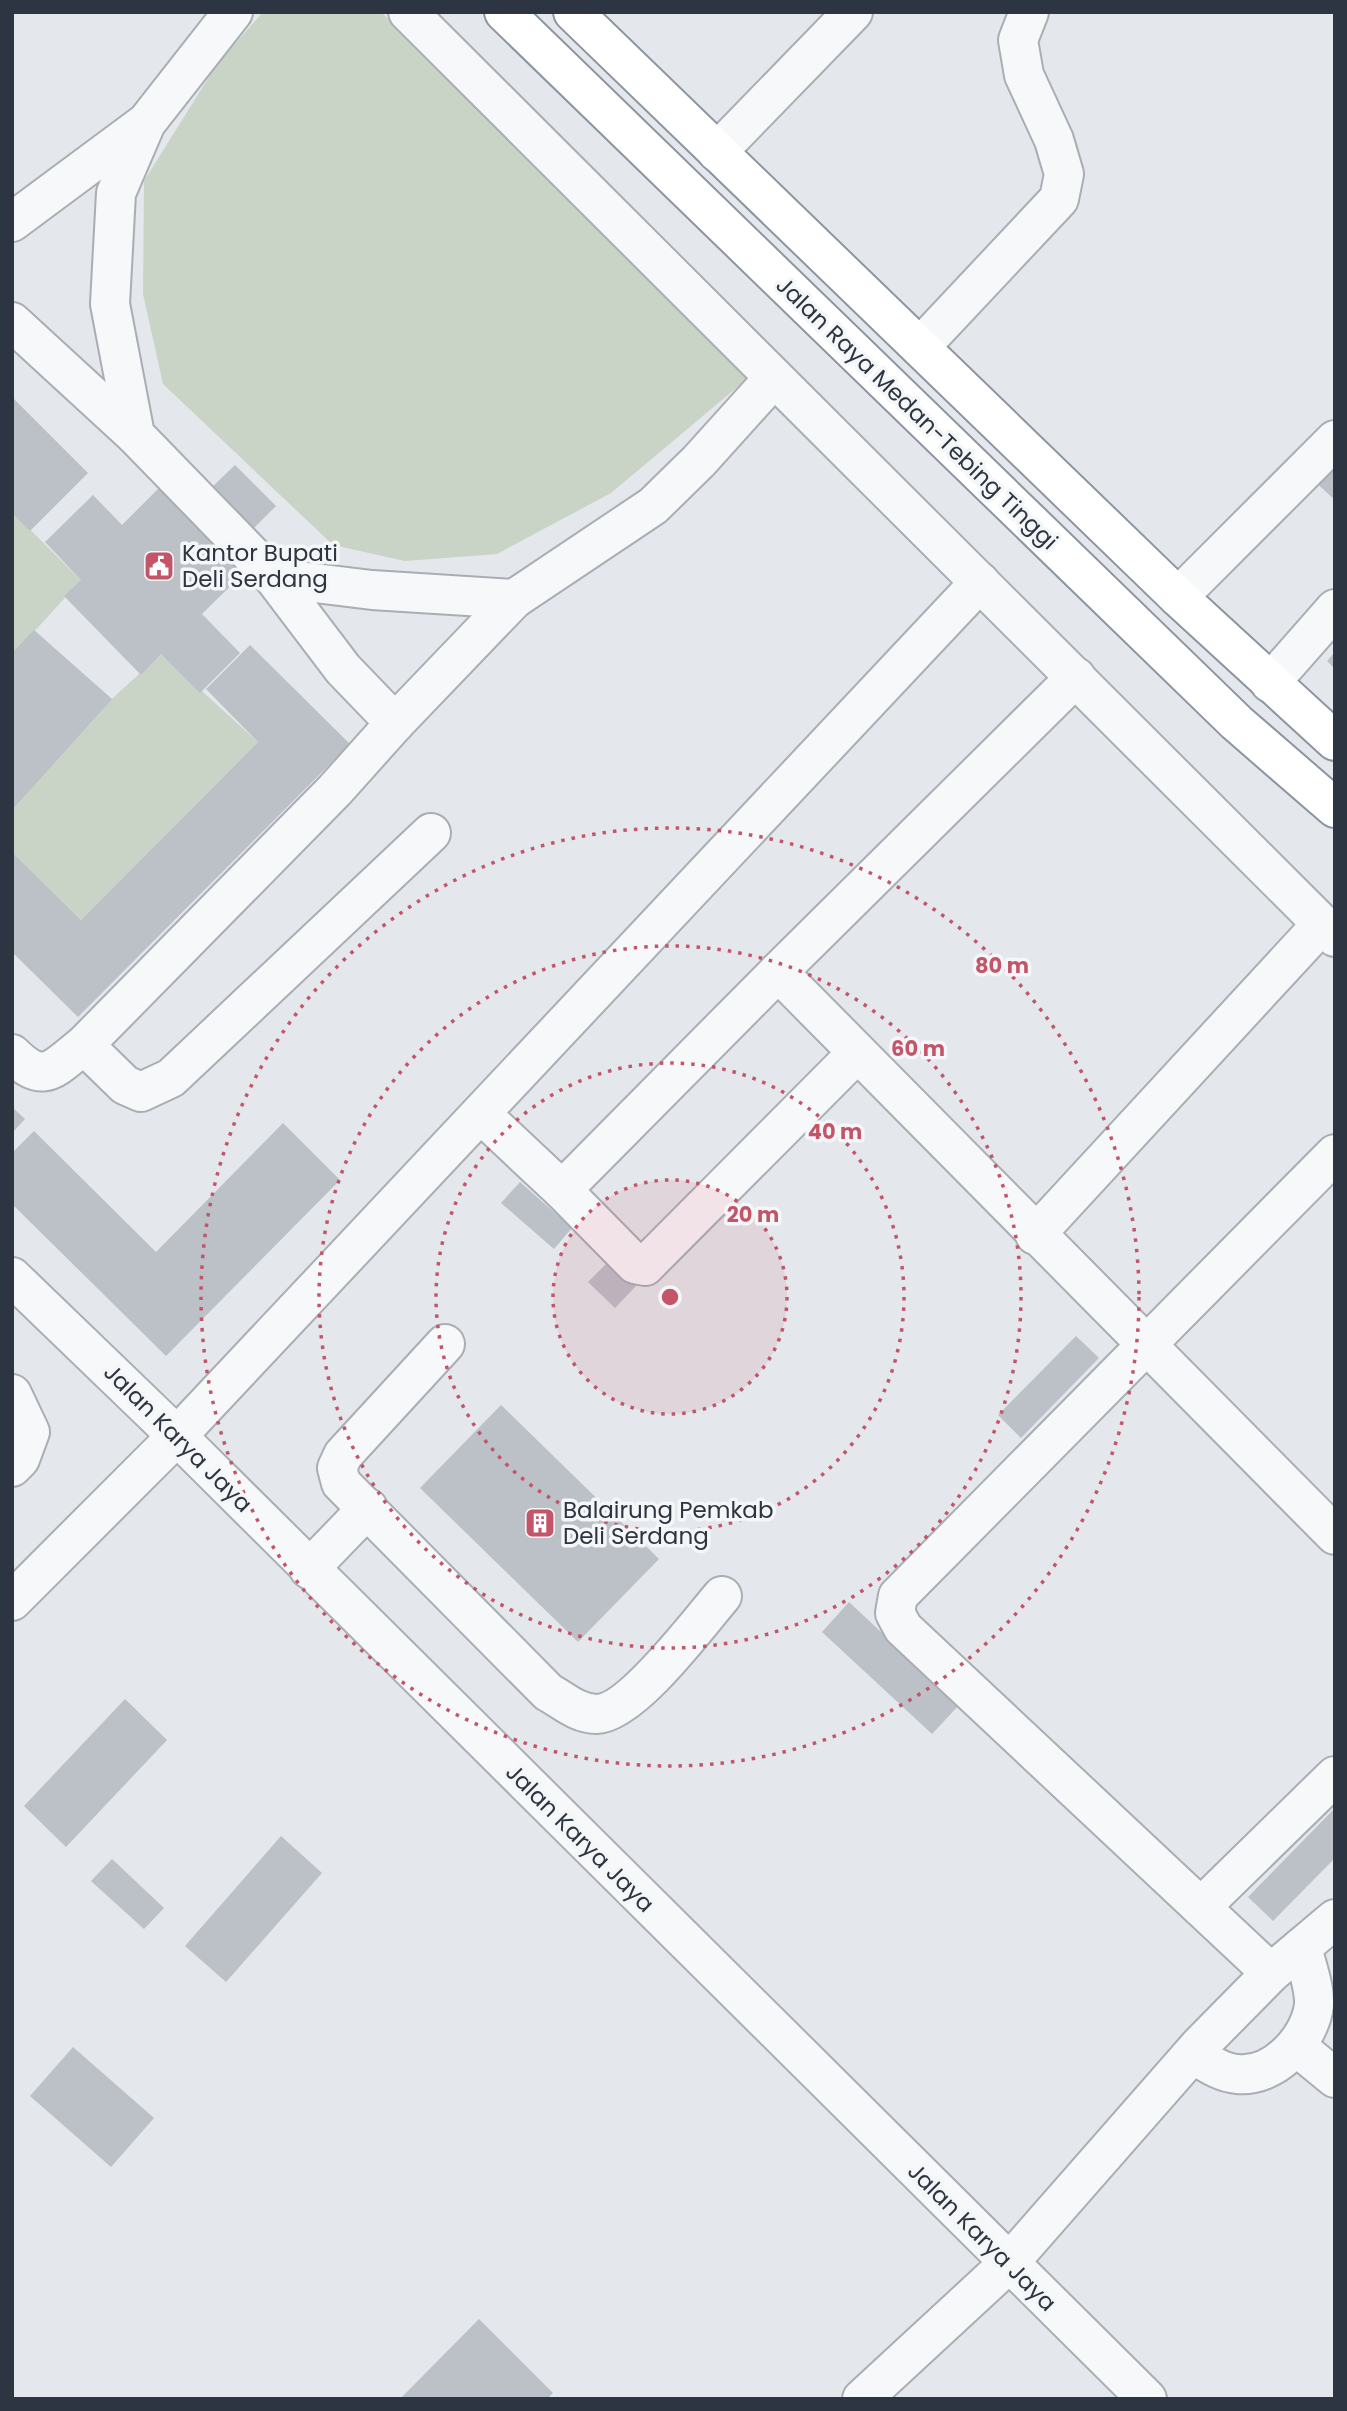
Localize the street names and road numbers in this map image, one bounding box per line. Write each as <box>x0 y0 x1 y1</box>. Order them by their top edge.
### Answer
street label: Jalan Raya Medan-Tebing Tinggi <box>769 269 1065 557</box>
street label: Jalan Karya Jaya <box>96 1356 260 1520</box>
street label: Jalan Karya Jaya <box>498 1756 662 1920</box>
street label: Jalan Karya Jaya <box>900 2155 1064 2319</box>

